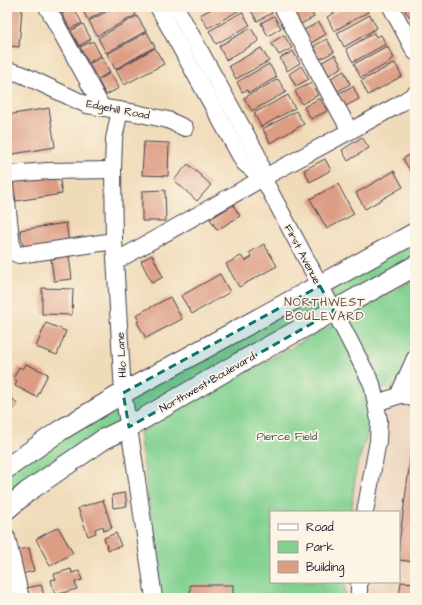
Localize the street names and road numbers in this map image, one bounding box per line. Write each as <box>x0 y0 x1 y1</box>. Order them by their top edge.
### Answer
street label: Edgehill Road <box>85 96 151 124</box>
street label: First Avenue <box>281 222 325 287</box>
street label: Hilo Lane <box>113 332 130 378</box>
street label: Northwest Boulevard <box>156 349 258 416</box>

